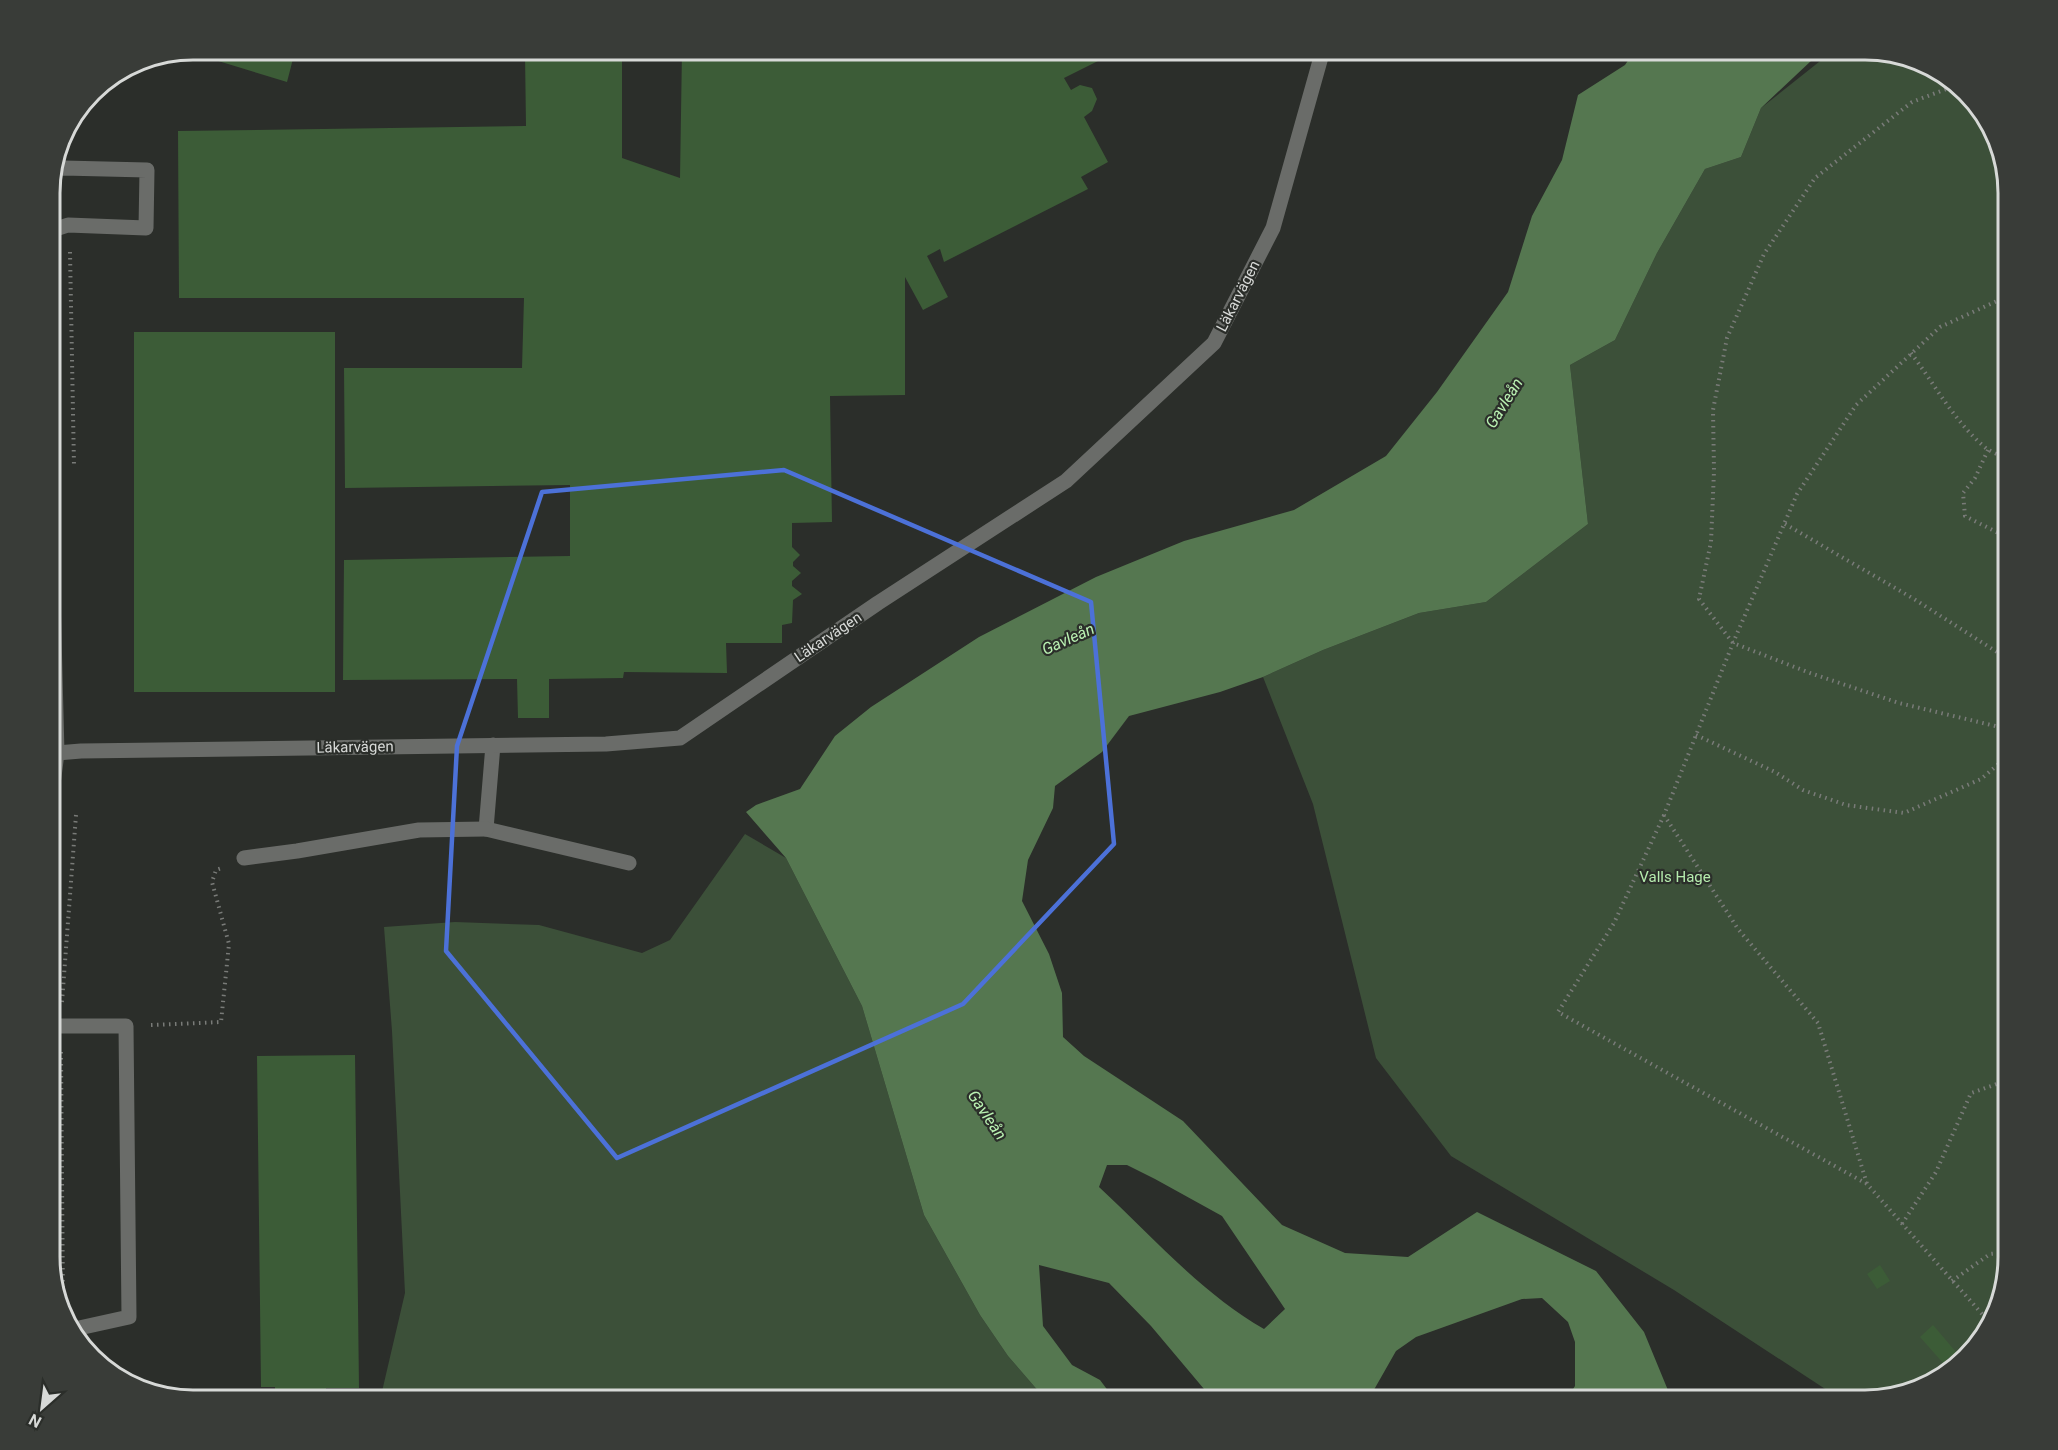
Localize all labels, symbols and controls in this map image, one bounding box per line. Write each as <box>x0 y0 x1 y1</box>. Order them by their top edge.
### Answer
street label: Läkarvägen <box>1212 258 1264 334</box>
water label: Gavleån <box>1481 374 1527 432</box>
street label: Läkarvägen <box>791 608 865 666</box>
water label: Gavleån <box>1039 619 1097 659</box>
street label: Läkarvägen <box>316 737 394 757</box>
park label: Valls Hage <box>1639 868 1711 886</box>
water label: Gavleån <box>964 1087 1010 1143</box>
north arrow <box>12 1378 72 1438</box>
text: N <box>26 1410 45 1432</box>

